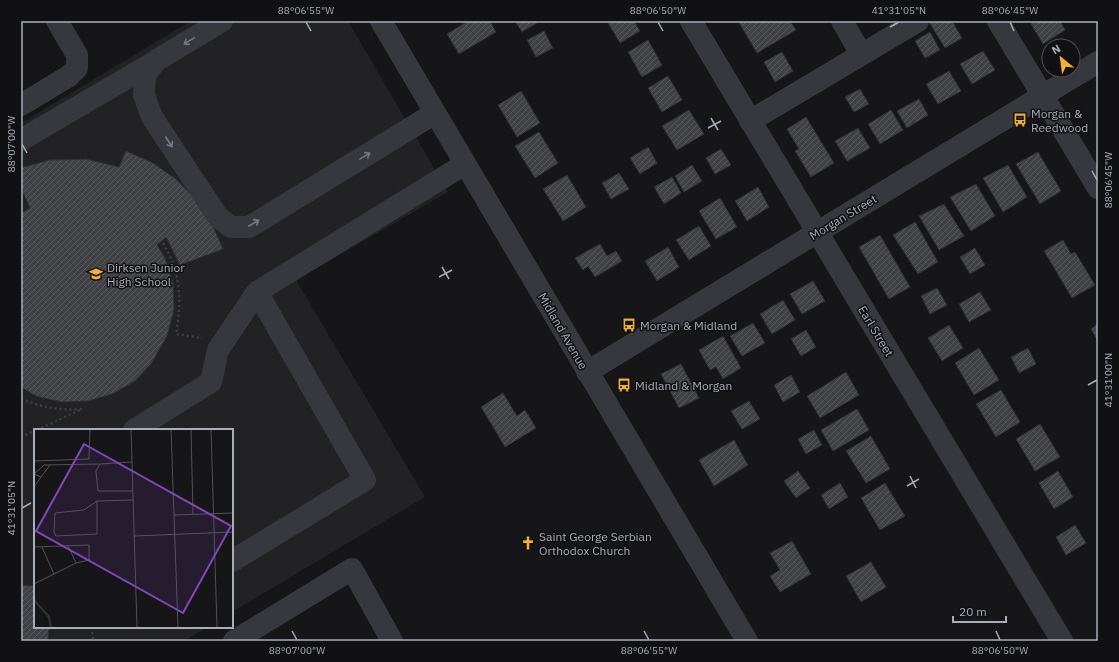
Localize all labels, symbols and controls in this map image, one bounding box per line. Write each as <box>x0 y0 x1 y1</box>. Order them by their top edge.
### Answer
text: 88°06'55"W <box>278 4 334 17</box>
text: 88°06'50"W <box>630 4 686 17</box>
text: 41°31'05"N <box>872 4 926 17</box>
text: 88°06'45"W <box>982 4 1038 17</box>
one-way arrow <box>184 37 195 45</box>
north arrow <box>1041 38 1081 78</box>
text: N <box>1049 41 1063 57</box>
place label: Morgan & Reedwood <box>1031 106 1088 135</box>
bus stop icon: Morgan & Reedwood <box>1012 112 1028 128</box>
text: 88°07'00"W <box>5 116 18 172</box>
one-way arrow <box>164 137 173 148</box>
one-way arrow <box>359 152 370 160</box>
text: 88°06'45"W <box>1102 152 1115 208</box>
street label: Morgan Street <box>807 191 879 243</box>
one-way arrow <box>248 219 260 227</box>
place label: Dirksen Junior High School <box>107 260 185 289</box>
school or university icon: Dirksen Junior High School <box>88 266 104 282</box>
street label: Midland Avenue <box>535 290 591 372</box>
street label: Earl Street <box>855 303 897 359</box>
bus stop icon: Morgan & Midland <box>621 317 637 333</box>
place label: Morgan & Midland <box>640 318 737 333</box>
text: 41°31'00"N <box>1102 353 1115 407</box>
bus stop icon: Midland & Morgan <box>616 377 632 393</box>
place label: Midland & Morgan <box>635 378 732 393</box>
inset map <box>34 429 233 628</box>
text: 41°31'05"N <box>5 481 18 535</box>
place label: Saint George Serbian Orthodox Church <box>539 529 652 558</box>
church icon: Saint George Serbian Orthodox Church <box>520 535 536 551</box>
scale bar <box>953 598 1006 624</box>
text: 20 m <box>959 604 987 619</box>
text: 88°07'00"W <box>269 644 325 657</box>
text: 88°06'55"W <box>621 644 677 657</box>
text: 88°06'50"W <box>972 644 1028 657</box>

